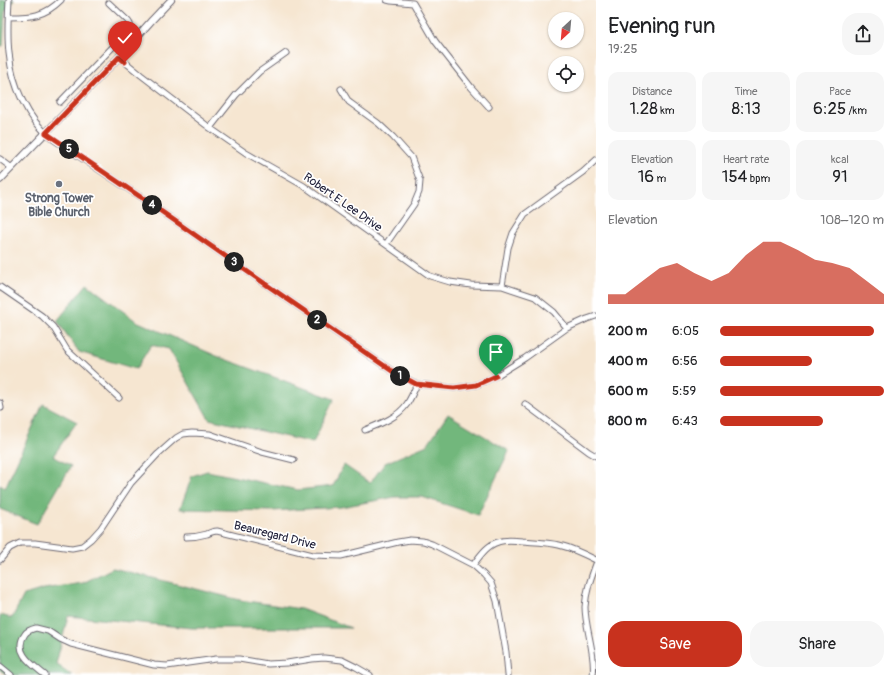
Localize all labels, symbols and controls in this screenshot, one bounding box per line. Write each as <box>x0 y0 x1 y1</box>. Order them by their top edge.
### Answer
north arrow <box>548 12 584 48</box>
map controls <box>548 12 584 92</box>
text: Evening run <box>608 12 716 40</box>
button: share <box>842 13 884 55</box>
pin <box>108 21 142 62</box>
icon: check <box>114 27 136 49</box>
text: 19:25 <box>608 41 638 57</box>
button: locate <box>548 56 584 92</box>
text: Distance <box>632 85 672 98</box>
text: Time <box>735 85 758 98</box>
text: Pace <box>829 85 851 98</box>
text: 1.28 <box>629 98 658 119</box>
text: 8:13 <box>731 98 761 119</box>
text: 6:25 <box>813 98 846 119</box>
text: km <box>658 104 675 117</box>
text: /km <box>846 104 867 117</box>
pin: 5 <box>59 139 79 159</box>
text: 5 <box>66 142 72 155</box>
text: Elevation <box>631 153 673 166</box>
text: Heart rate <box>723 153 769 166</box>
text: kcal <box>831 153 849 166</box>
text: 16 <box>638 166 654 187</box>
text: 154 <box>722 166 747 187</box>
text: 91 <box>832 166 848 187</box>
street label: Robert E Lee Drive <box>300 170 385 235</box>
text: m <box>654 172 666 185</box>
text: bpm <box>747 172 770 185</box>
marker: Strong Tower Bible Church <box>54 179 64 189</box>
place label: Strong Tower Bible Church <box>25 191 94 220</box>
pin: 4 <box>142 195 162 215</box>
text: 4 <box>149 198 155 211</box>
text: Elevation <box>608 212 658 228</box>
text: 108–120 m <box>820 212 884 228</box>
pin: 3 <box>224 252 244 272</box>
text: 3 <box>231 255 237 268</box>
pin: 2 <box>307 310 327 330</box>
text: 2 <box>314 313 320 326</box>
text: 200 m <box>608 323 647 339</box>
text: 6:05 <box>672 323 699 339</box>
pin <box>479 335 513 376</box>
icon: arrive <box>485 341 507 363</box>
text: 400 m <box>608 353 648 369</box>
text: 6:56 <box>672 353 698 369</box>
pin: 1 <box>390 366 410 386</box>
text: 1 <box>398 369 402 382</box>
text: 600 m <box>608 383 648 399</box>
text: 5:59 <box>672 383 696 399</box>
text: 800 m <box>608 413 647 429</box>
text: 6:43 <box>672 413 698 429</box>
street label: Beauregard Drive <box>232 518 317 553</box>
button: Save <box>608 621 742 667</box>
button: Share <box>750 621 884 667</box>

